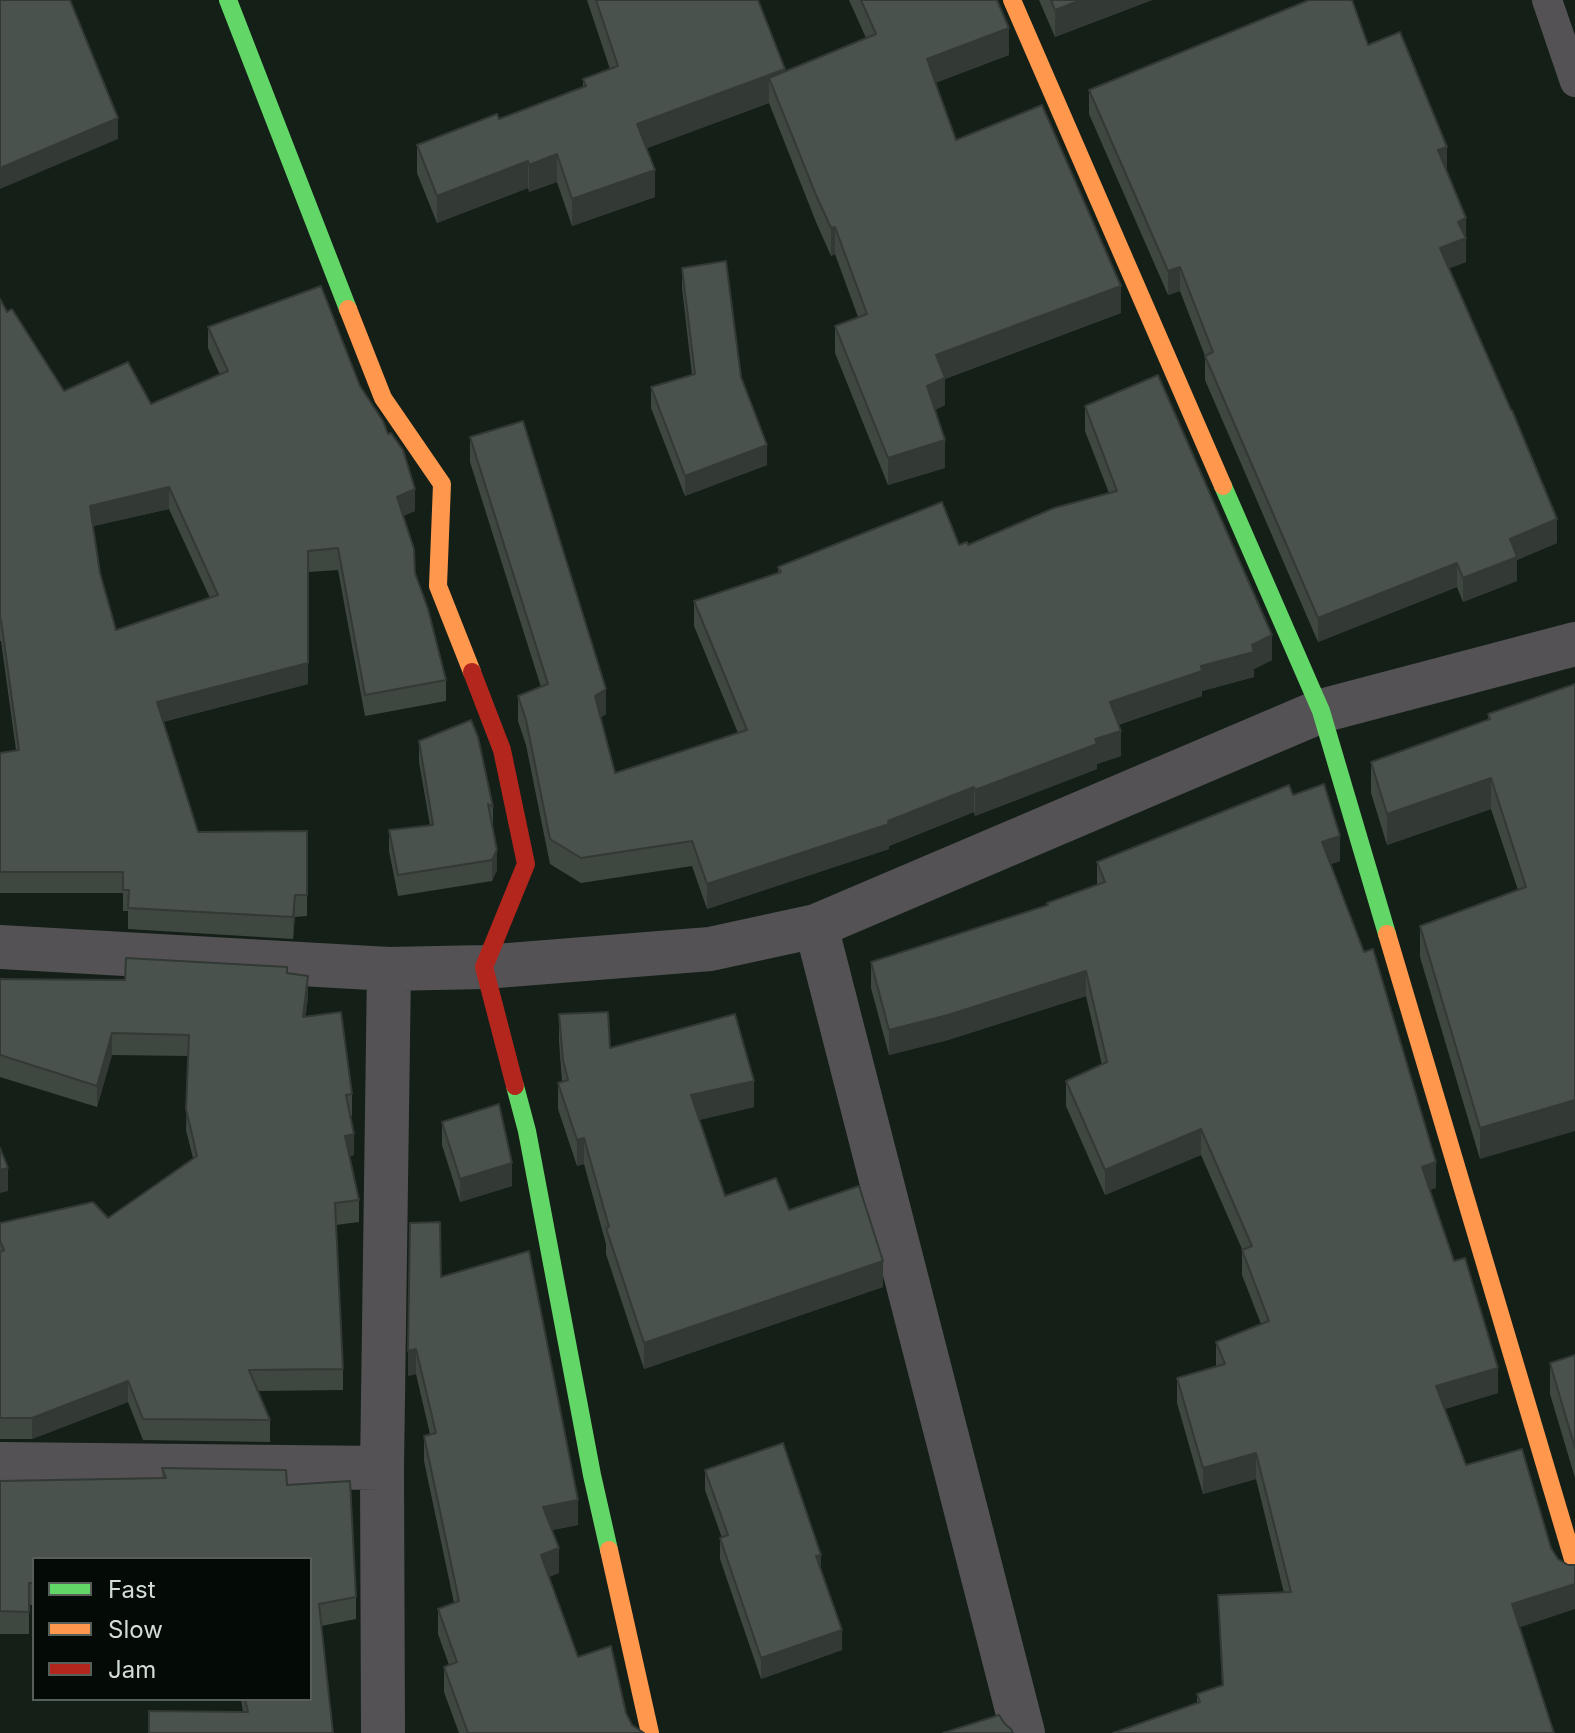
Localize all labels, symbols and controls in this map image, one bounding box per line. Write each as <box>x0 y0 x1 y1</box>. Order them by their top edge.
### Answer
legend <box>32 1557 312 1701</box>
text: Fast <box>108 1575 156 1604</box>
text: Slow <box>108 1615 163 1644</box>
text: Jam <box>108 1655 156 1684</box>

